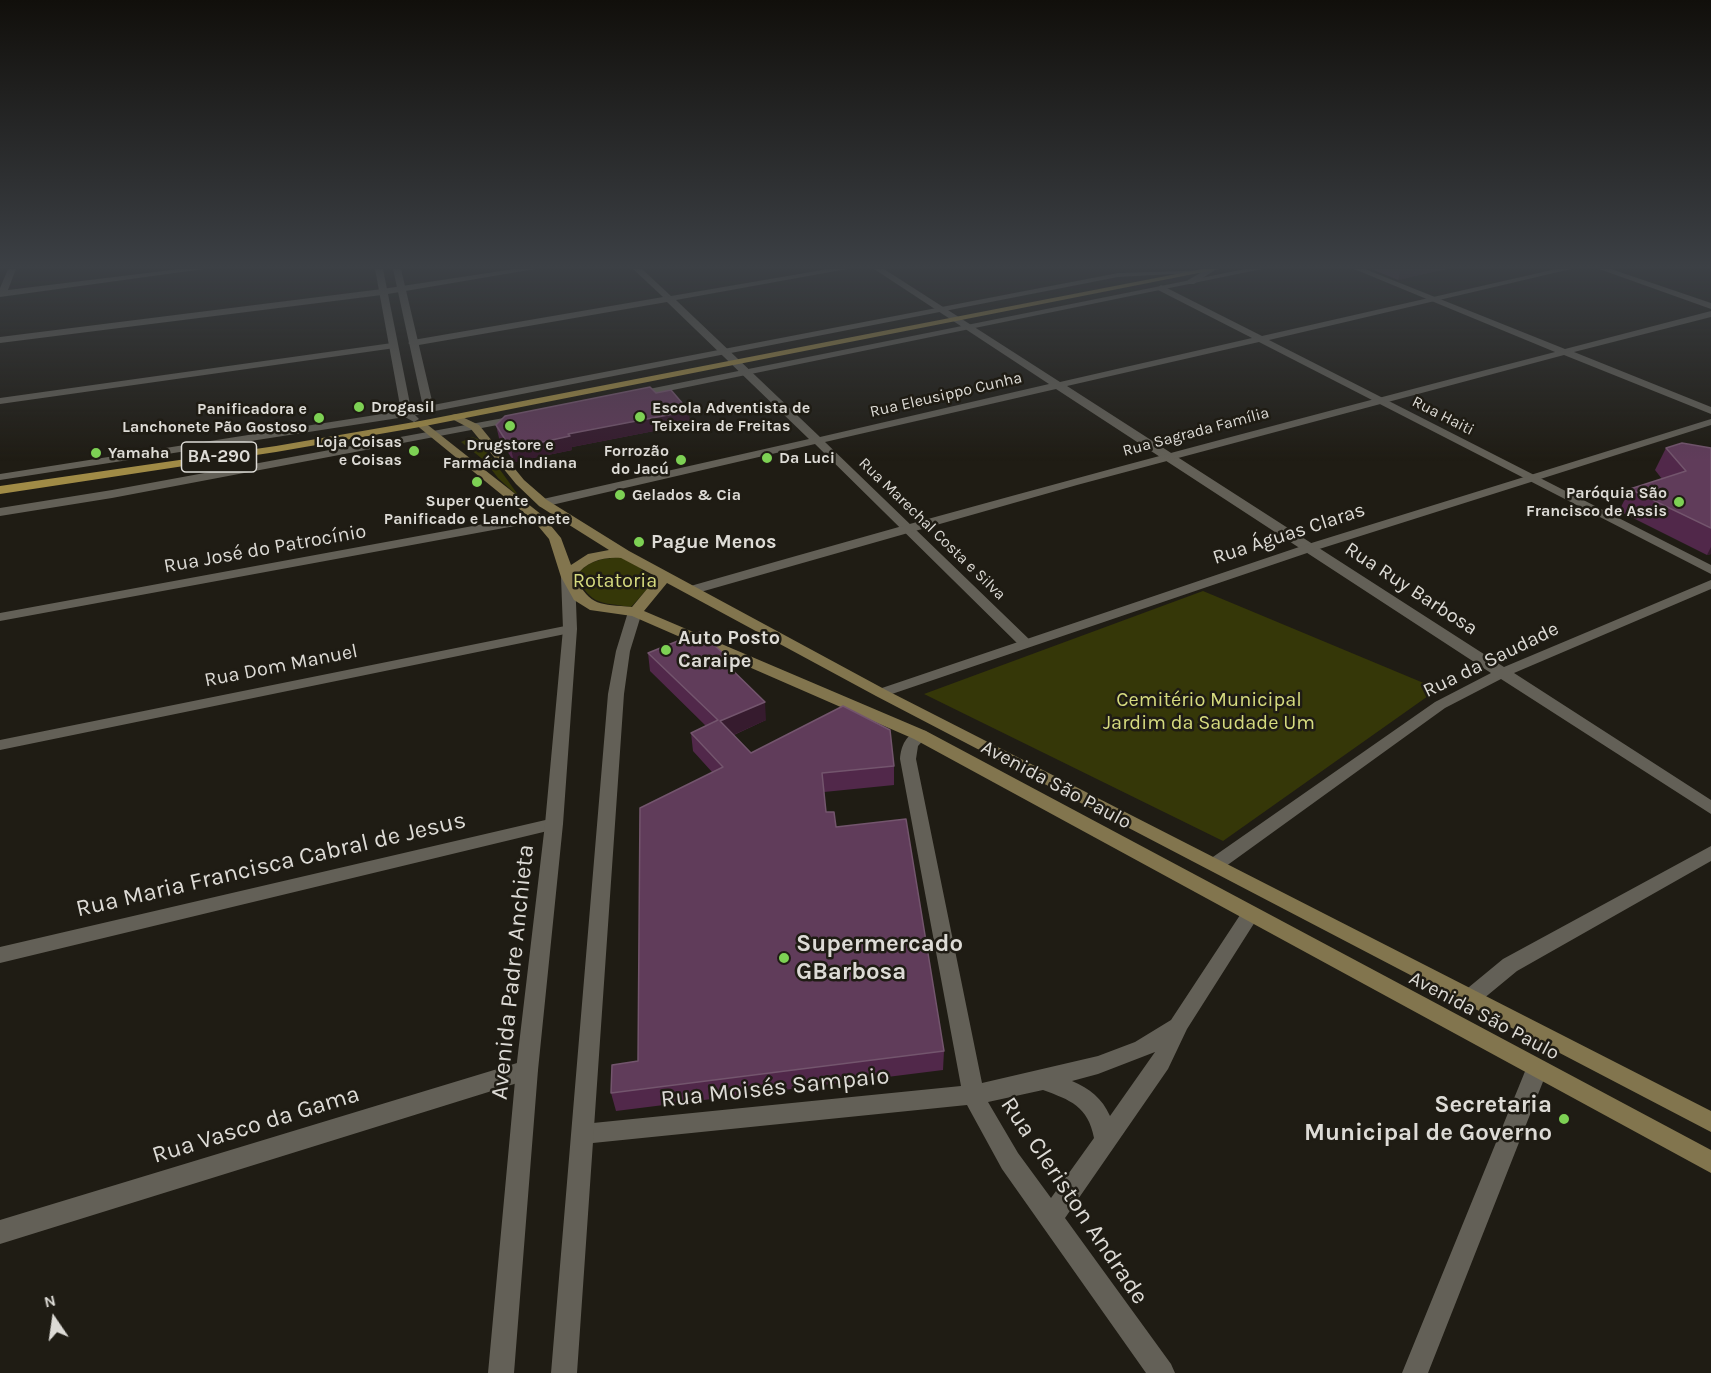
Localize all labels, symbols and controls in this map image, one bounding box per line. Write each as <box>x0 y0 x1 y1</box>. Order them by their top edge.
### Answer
street label: Rua Eleusippo Cunha <box>868 368 1024 422</box>
street label: Rua Haiti <box>1409 392 1477 440</box>
place label: Drogasil <box>371 397 435 417</box>
place label: Escola Adventista de Teixeira de Freitas <box>652 398 810 436</box>
place label: Panificadora e Lanchonete Pão Gostoso <box>122 399 307 437</box>
marker: Drogasil <box>352 400 366 414</box>
street label: Rua Sagrada Família <box>1121 403 1271 461</box>
marker: Escola Adventista de Teixeira de Freitas <box>633 410 647 424</box>
marker: Panificadora e Lanchonete Pão Gostoso <box>312 411 326 425</box>
marker: Drugstore e Farmácia Indiana <box>503 419 517 433</box>
place label: Loja Coisas e Coisas <box>316 432 402 470</box>
place label: Drugstore e Farmácia Indiana <box>443 435 577 473</box>
place label: Forrozão do Jacú <box>604 441 669 479</box>
road number: BA-290 <box>182 442 256 472</box>
place label: Yamaha <box>108 443 169 463</box>
marker: Loja Coisas e Coisas <box>407 444 421 458</box>
marker: Yamaha <box>89 446 103 460</box>
place label: Da Luci <box>779 448 835 468</box>
marker: Da Luci <box>760 451 774 465</box>
marker: Forrozão do Jacú <box>674 453 688 467</box>
street label: Rua Marechal Costa e Silva <box>855 454 1009 604</box>
marker: Super Quente Panificado e Lanchonete <box>470 475 484 489</box>
place label: Paróquia São Francisco de Assis <box>1526 483 1667 521</box>
place label: Gelados & Cia <box>632 485 741 505</box>
marker: Gelados & Cia <box>613 488 627 502</box>
place label: Super Quente Panificado e Lanchonete <box>384 491 570 529</box>
marker: Paróquia São Francisco de Assis <box>1672 495 1686 509</box>
street label: Rua Águas Claras <box>1210 498 1368 570</box>
street label: Rua José do Patrocínio <box>162 519 368 579</box>
place label: Pague Menos <box>651 530 777 554</box>
marker: Pague Menos <box>632 535 646 549</box>
street label: Rua Ruy Barbosa <box>1340 537 1482 641</box>
park label: Rotatoria <box>573 569 657 593</box>
street label: Rua da Saudade <box>1419 617 1563 703</box>
place label: Auto Posto Caraipe <box>678 626 780 673</box>
street label: Rua Dom Manuel <box>202 639 360 693</box>
marker: Auto Posto Caraipe <box>659 643 673 657</box>
park label: Cemitério Municipal Jardim da Saudade Um <box>1103 688 1315 735</box>
street label: Avenida São Paulo <box>977 735 1135 835</box>
street label: Rua Maria Francisca Cabral de Jesus <box>73 806 469 924</box>
street label: Avenida Padre Anchieta <box>485 843 541 1101</box>
place label: Supermercado GBarbosa <box>796 930 963 986</box>
marker: Supermercado GBarbosa <box>777 951 791 965</box>
street label: Avenida São Paulo <box>1405 966 1563 1066</box>
street label: Rua Moisés Sampaio <box>659 1062 891 1114</box>
street label: Rua Vasco da Gama <box>149 1080 363 1170</box>
place label: Secretaria Municipal de Governo <box>1304 1091 1552 1147</box>
street label: Rua Cleriston Andrade <box>994 1092 1154 1310</box>
marker: Secretaria Municipal de Governo <box>1557 1112 1571 1126</box>
north arrow <box>24 1289 84 1349</box>
text: N <box>42 1290 58 1312</box>

